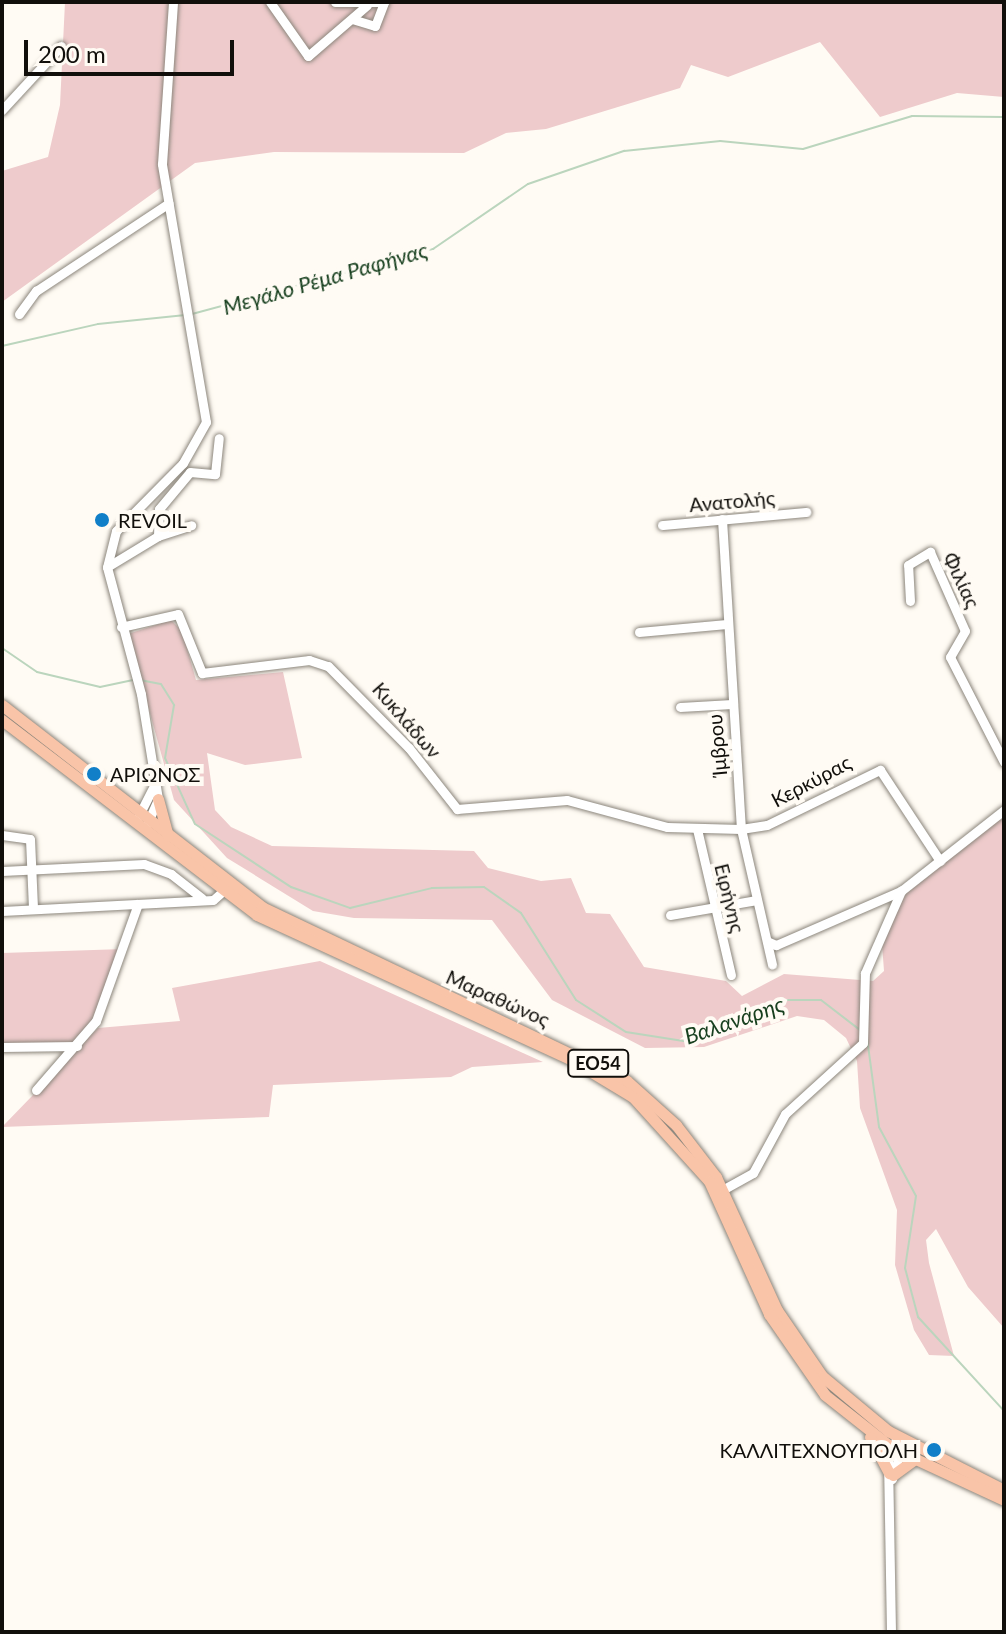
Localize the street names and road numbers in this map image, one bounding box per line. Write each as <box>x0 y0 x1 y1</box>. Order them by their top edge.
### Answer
street label: Ανατολής <box>688 485 776 517</box>
street label: Φιλίας <box>939 548 985 612</box>
street label: Κυκλάδων <box>368 677 446 763</box>
street label: Ίμβρου <box>702 713 732 777</box>
street label: Κερκύρας <box>767 750 855 812</box>
street label: Ειρήνης <box>710 861 750 935</box>
street label: Μαραθώνος <box>442 964 554 1032</box>
road number: ΕΟ54 <box>566 1049 630 1077</box>

